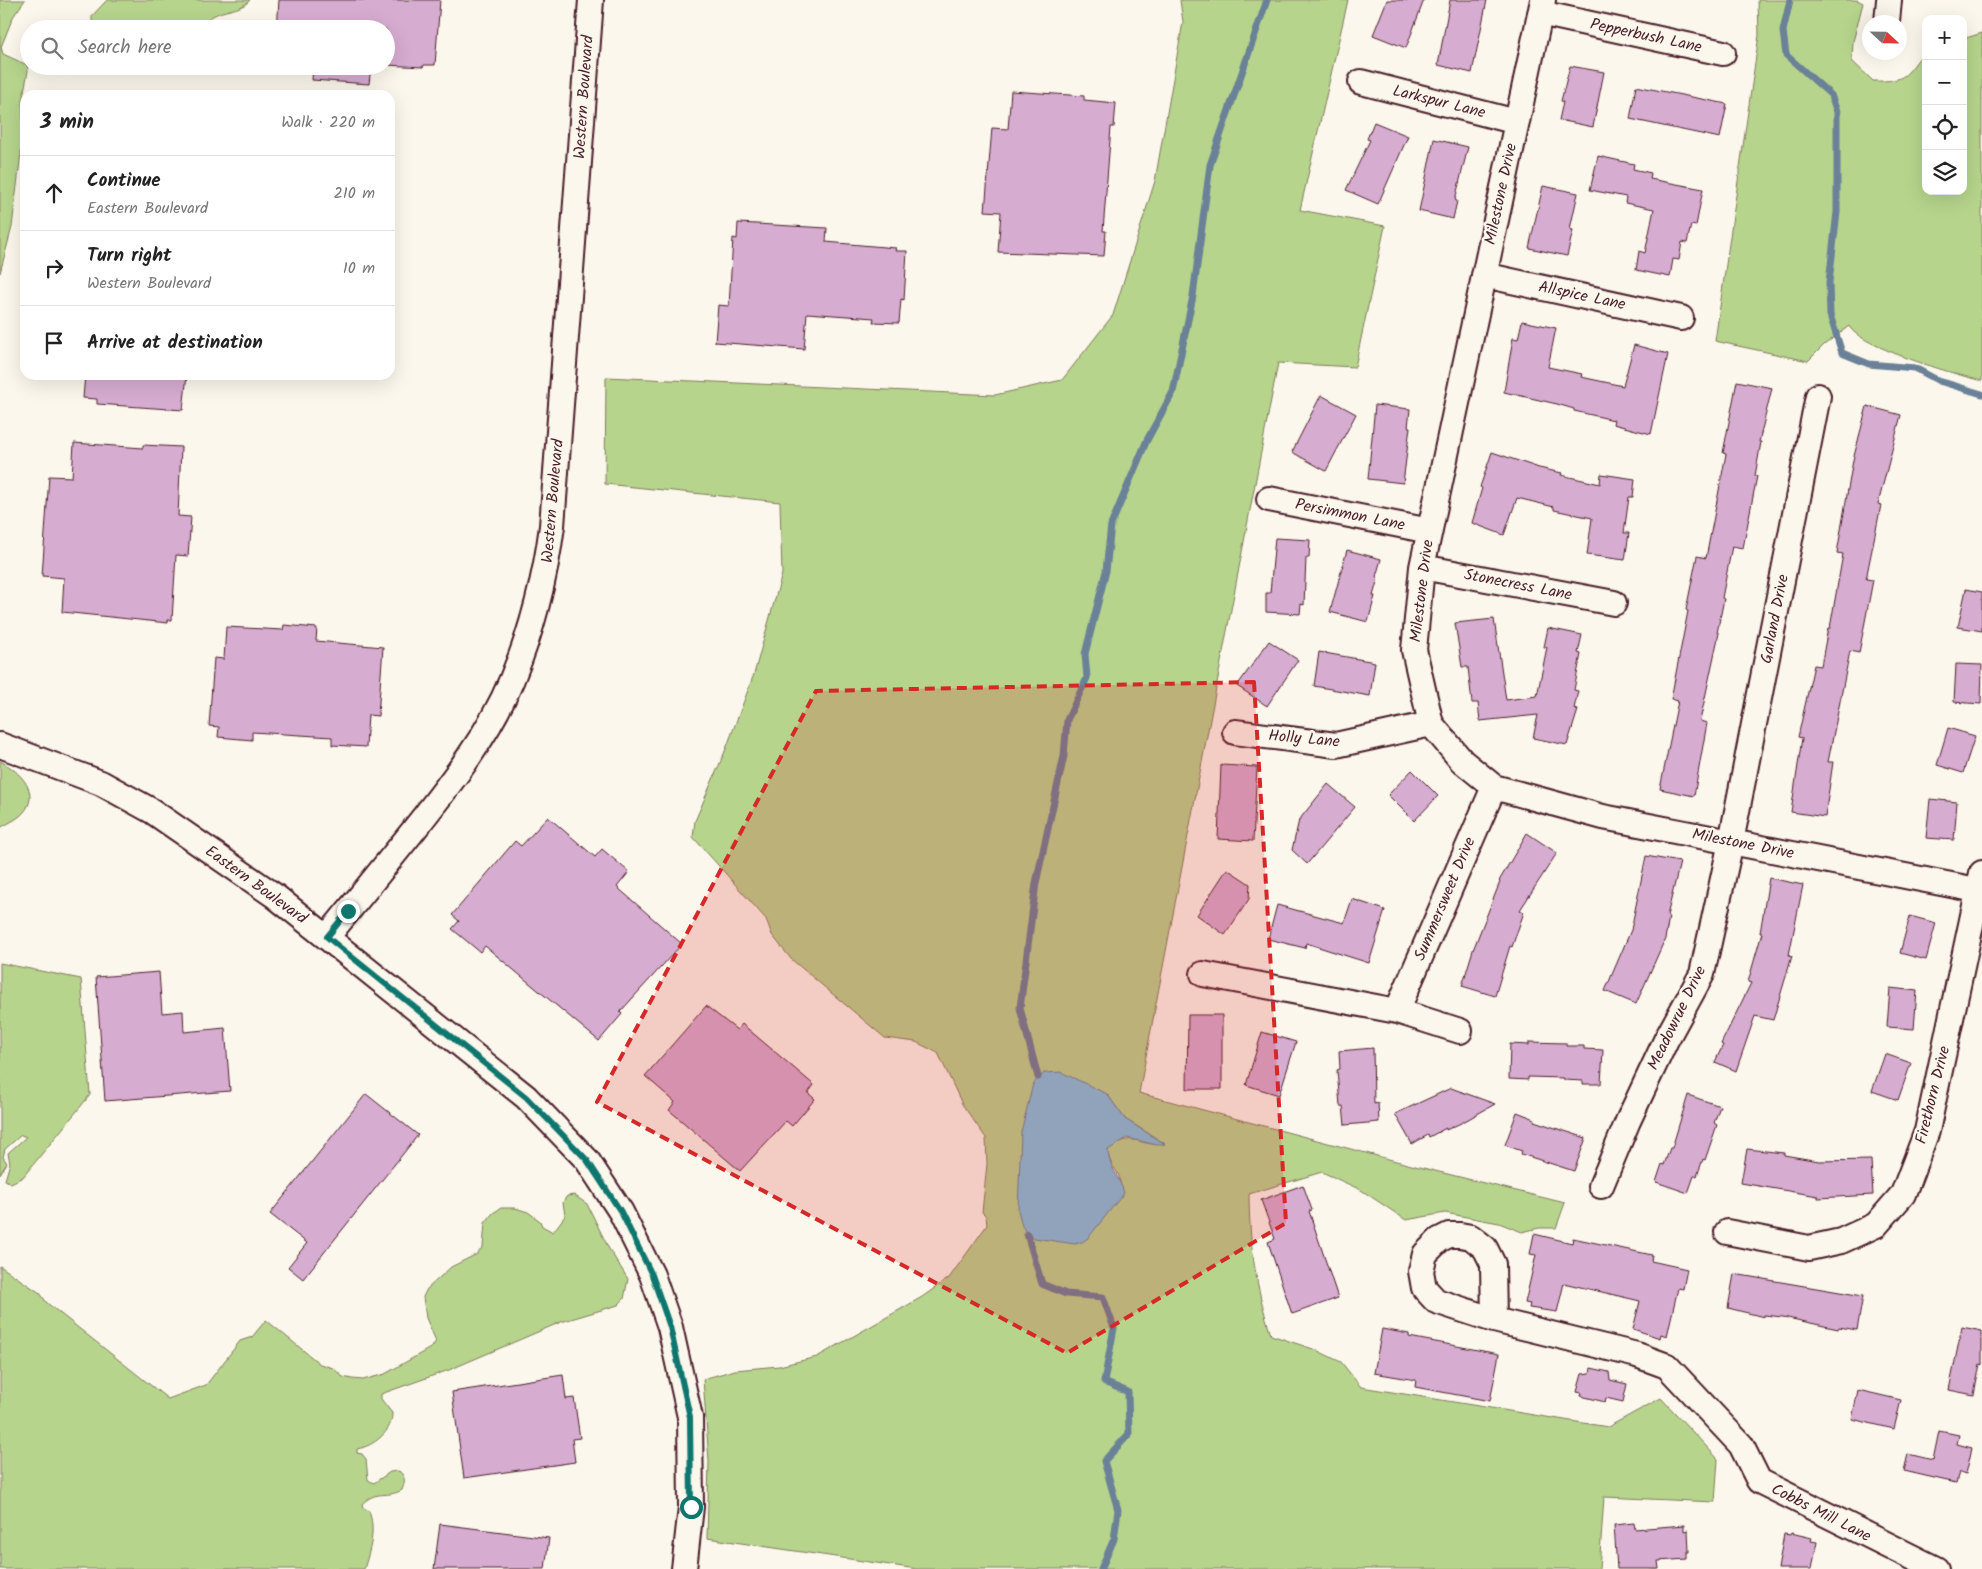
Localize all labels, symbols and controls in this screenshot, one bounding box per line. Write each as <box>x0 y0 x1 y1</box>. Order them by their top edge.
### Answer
street label: Pepperbush Lane <box>1588 12 1704 60</box>
north arrow <box>1862 15 1907 60</box>
map controls <box>1922 15 1967 195</box>
button: + <box>1922 15 1967 60</box>
search box <box>20 20 395 75</box>
text: Search here <box>78 33 172 63</box>
street label: Western Boulevard <box>567 33 601 160</box>
icon: search <box>38 34 66 62</box>
button: − <box>1922 60 1967 105</box>
street label: Larkspur Lane <box>1390 78 1488 126</box>
button: locate <box>1922 105 1967 150</box>
text: 3 min <box>40 106 94 139</box>
text: Walk · 220 m <box>281 110 375 135</box>
street label: Milestone Drive <box>1478 141 1524 247</box>
button: layers <box>1922 150 1967 195</box>
text: Continue <box>87 166 160 196</box>
icon: ahead <box>40 179 68 207</box>
text: 210 m <box>334 181 375 206</box>
text: Eastern Boulevard <box>87 196 208 221</box>
text: Turn right <box>87 241 172 271</box>
icon: right <box>40 254 68 282</box>
text: 10 m <box>343 256 375 281</box>
text: Western Boulevard <box>87 271 211 296</box>
street label: Allspice Lane <box>1536 275 1628 317</box>
text: Arrive at destination <box>87 328 263 358</box>
icon: arrive <box>40 329 68 357</box>
street label: Western Boulevard <box>535 437 571 564</box>
street label: Persimmon Lane <box>1293 492 1407 538</box>
street label: Milestone Drive <box>1403 538 1441 644</box>
street label: Stonecress Lane <box>1462 562 1574 608</box>
street label: Garland Drive <box>1754 572 1796 666</box>
street label: Holly Lane <box>1267 723 1341 755</box>
street label: Milestone Drive <box>1690 822 1796 866</box>
street label: Summersweet Drive <box>1408 833 1482 965</box>
street label: Eastern Boulevard <box>200 839 313 931</box>
route end <box>337 900 360 923</box>
street label: Meadowrue Drive <box>1641 962 1713 1074</box>
street label: Firethorn Drive <box>1909 1043 1957 1147</box>
street label: Cobbs Mill Lane <box>1767 1477 1875 1549</box>
route start <box>680 1496 703 1519</box>

